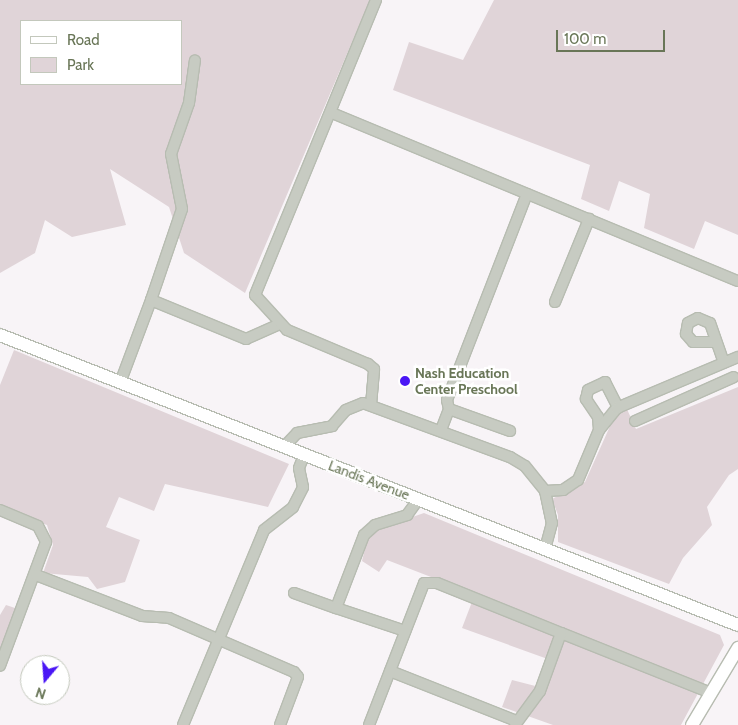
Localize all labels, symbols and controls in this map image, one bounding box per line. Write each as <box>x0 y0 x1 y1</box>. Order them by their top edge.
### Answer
legend <box>20 20 182 85</box>
scale bar <box>558 20 667 52</box>
text: 100 m <box>564 30 606 48</box>
text: Road <box>67 31 100 49</box>
text: Park <box>67 56 94 74</box>
place label: Nash Education Center Preschool <box>415 365 518 398</box>
marker: Nash Education Center Preschool <box>399 375 411 387</box>
street label: Landis Avenue <box>326 457 412 503</box>
north arrow <box>20 655 70 705</box>
text: N <box>33 683 48 703</box>

